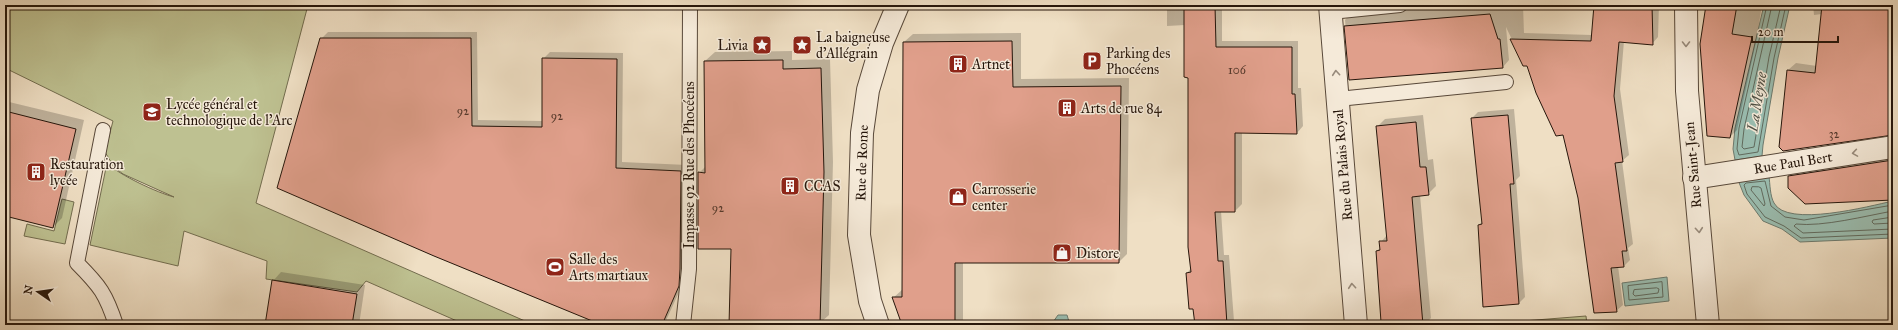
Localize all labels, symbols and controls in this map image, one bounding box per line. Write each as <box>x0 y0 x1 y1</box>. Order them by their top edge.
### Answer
scale bar <box>1752 18 1838 44</box>
text: 20 m <box>1758 25 1784 39</box>
place label: La baigneuse d’Allégrain <box>816 29 890 62</box>
place icon: Livia <box>751 34 773 56</box>
place icon: La baigneuse d’Allégrain <box>791 34 813 56</box>
place label: Livia <box>717 37 748 54</box>
one-way arrow <box>1682 41 1690 47</box>
place label: Parking des Phocéens <box>1106 45 1170 78</box>
parking icon: Parking des Phocéens <box>1081 50 1103 72</box>
building icon: Artnet <box>947 53 969 75</box>
place label: Artnet <box>971 56 1010 73</box>
house number: 106 <box>1228 63 1247 77</box>
one-way arrow <box>1331 70 1340 76</box>
water label: La Meyne <box>1743 70 1771 134</box>
street label: Impasse 92 Rue des Phocéens <box>681 81 698 249</box>
place label: Lycée général et technologique de l'Arc <box>166 96 293 130</box>
building icon: Arts de rue 84 <box>1056 97 1078 119</box>
place label: Arts de rue 84 <box>1080 100 1163 117</box>
school or university icon: Lycée général et technologique de l'Arc <box>141 101 163 123</box>
house number: 92 <box>457 104 469 118</box>
street label: Rue du Palais Royal <box>1330 108 1356 221</box>
house number: 92 <box>551 109 563 123</box>
street label: Rue Saint-Jean <box>1681 121 1706 209</box>
street label: Rue de Rome <box>852 124 872 201</box>
house number: 32 <box>1829 127 1839 141</box>
street label: Rue Paul Bert <box>1753 148 1834 178</box>
one-way arrow <box>1851 148 1858 157</box>
place label: Restauration lycée <box>50 156 124 189</box>
building icon: Restauration lycée <box>25 161 47 183</box>
building icon: CCAS <box>779 175 801 197</box>
place label: CCAS <box>804 178 841 195</box>
place label: Carrosserie center <box>972 181 1036 214</box>
shop icon: Carrosserie center <box>947 186 969 208</box>
house number: 92 <box>712 201 724 215</box>
one-way arrow <box>1694 227 1703 233</box>
shop icon: Distore <box>1051 242 1073 264</box>
place label: Distore <box>1076 245 1119 262</box>
place label: Salle des Arts martiaux <box>568 251 649 284</box>
sports icon: Salle des Arts martiaux <box>544 256 566 278</box>
north arrow <box>18 272 58 312</box>
text: N <box>21 283 36 296</box>
one-way arrow <box>1348 283 1357 289</box>

